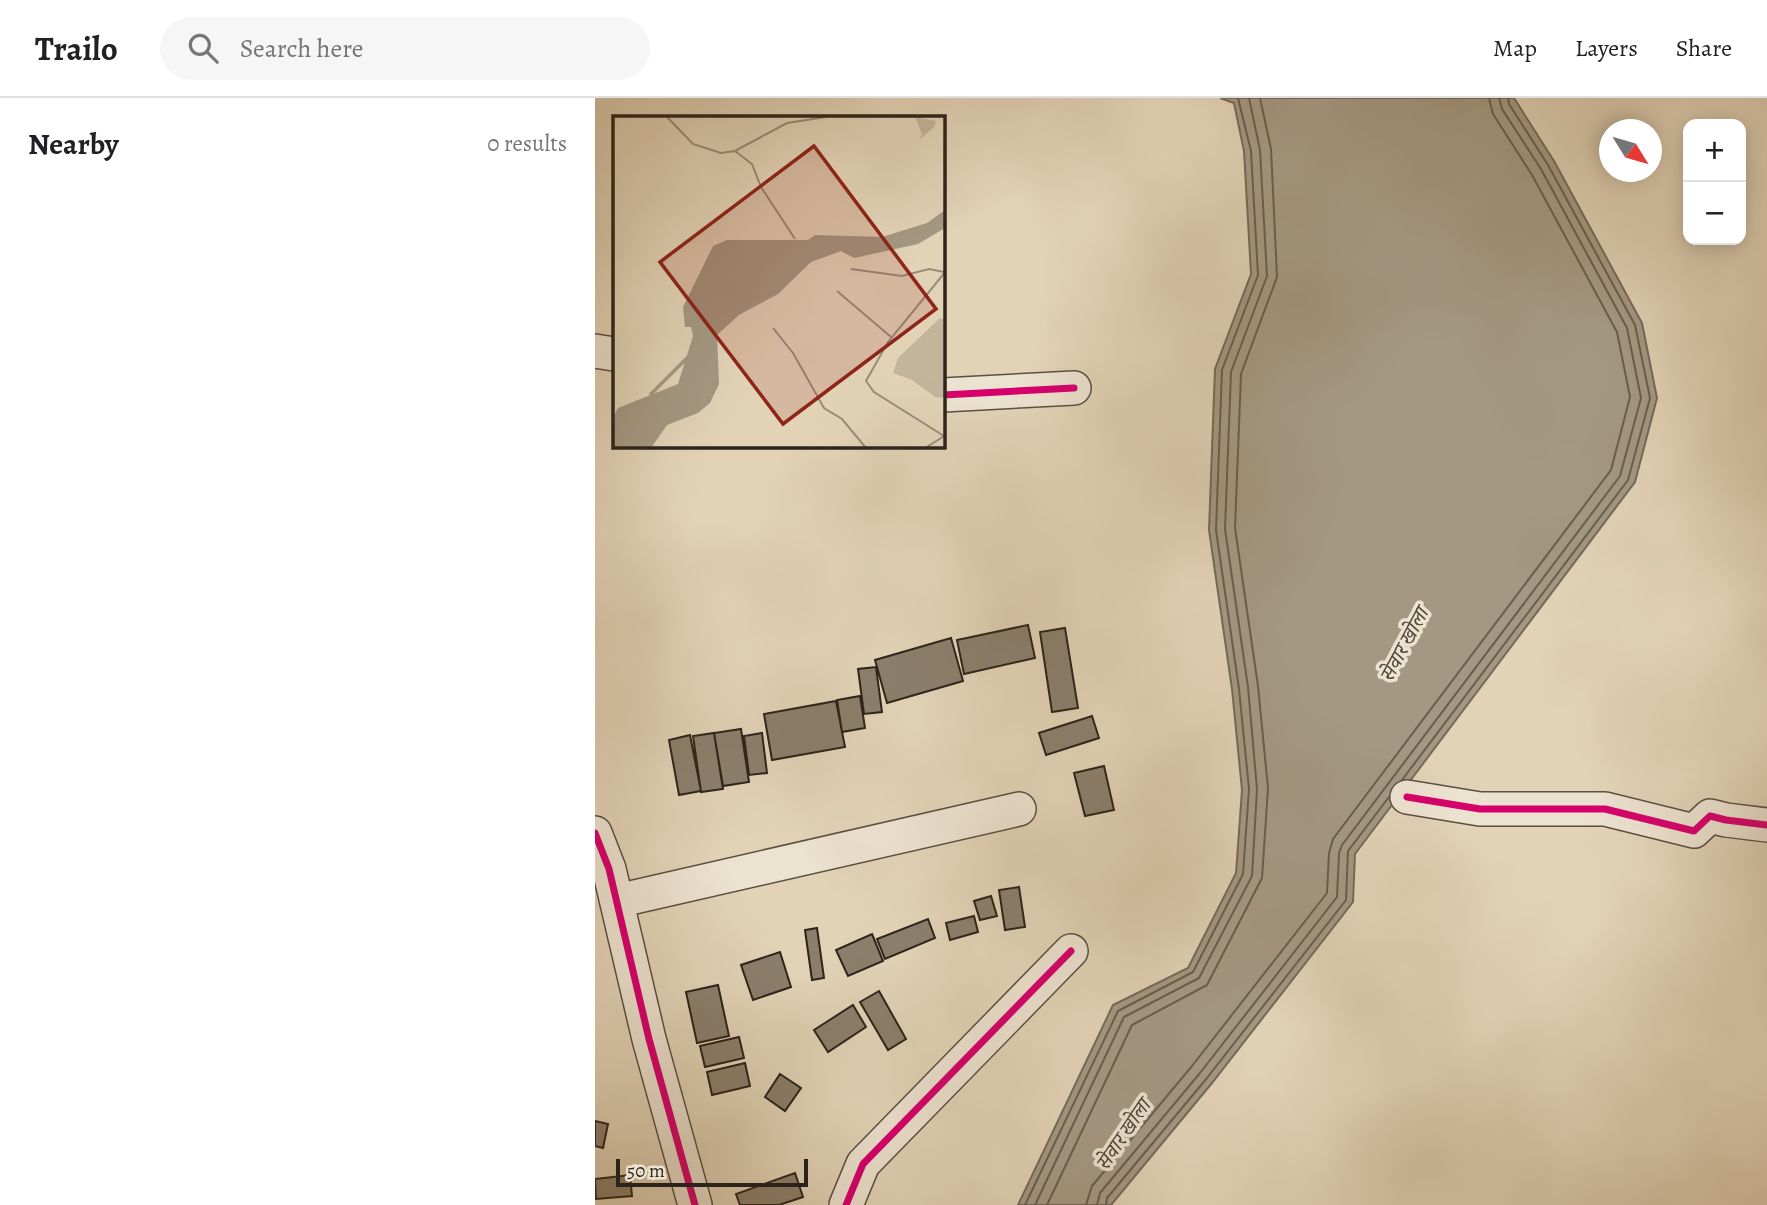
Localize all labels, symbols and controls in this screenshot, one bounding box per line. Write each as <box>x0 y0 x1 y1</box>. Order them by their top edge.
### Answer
search box <box>160 17 650 80</box>
text: Trailo <box>35 26 118 71</box>
icon: search <box>184 29 222 67</box>
text: Search here <box>240 31 364 66</box>
text: Map <box>1493 32 1537 64</box>
text: Layers <box>1575 32 1638 64</box>
text: Share <box>1676 32 1732 64</box>
inset map <box>613 116 945 448</box>
north arrow <box>1599 119 1662 182</box>
map controls <box>1683 119 1746 245</box>
button: + <box>1683 119 1746 182</box>
text: Nearby <box>28 124 119 164</box>
text: 0 results <box>487 128 567 159</box>
button: − <box>1683 182 1746 245</box>
water label: सेवार खोला <box>1373 600 1437 687</box>
water label: सेवार खोला <box>1089 1091 1159 1176</box>
scale bar <box>616 1156 809 1188</box>
text: 50 m <box>627 1158 665 1184</box>

